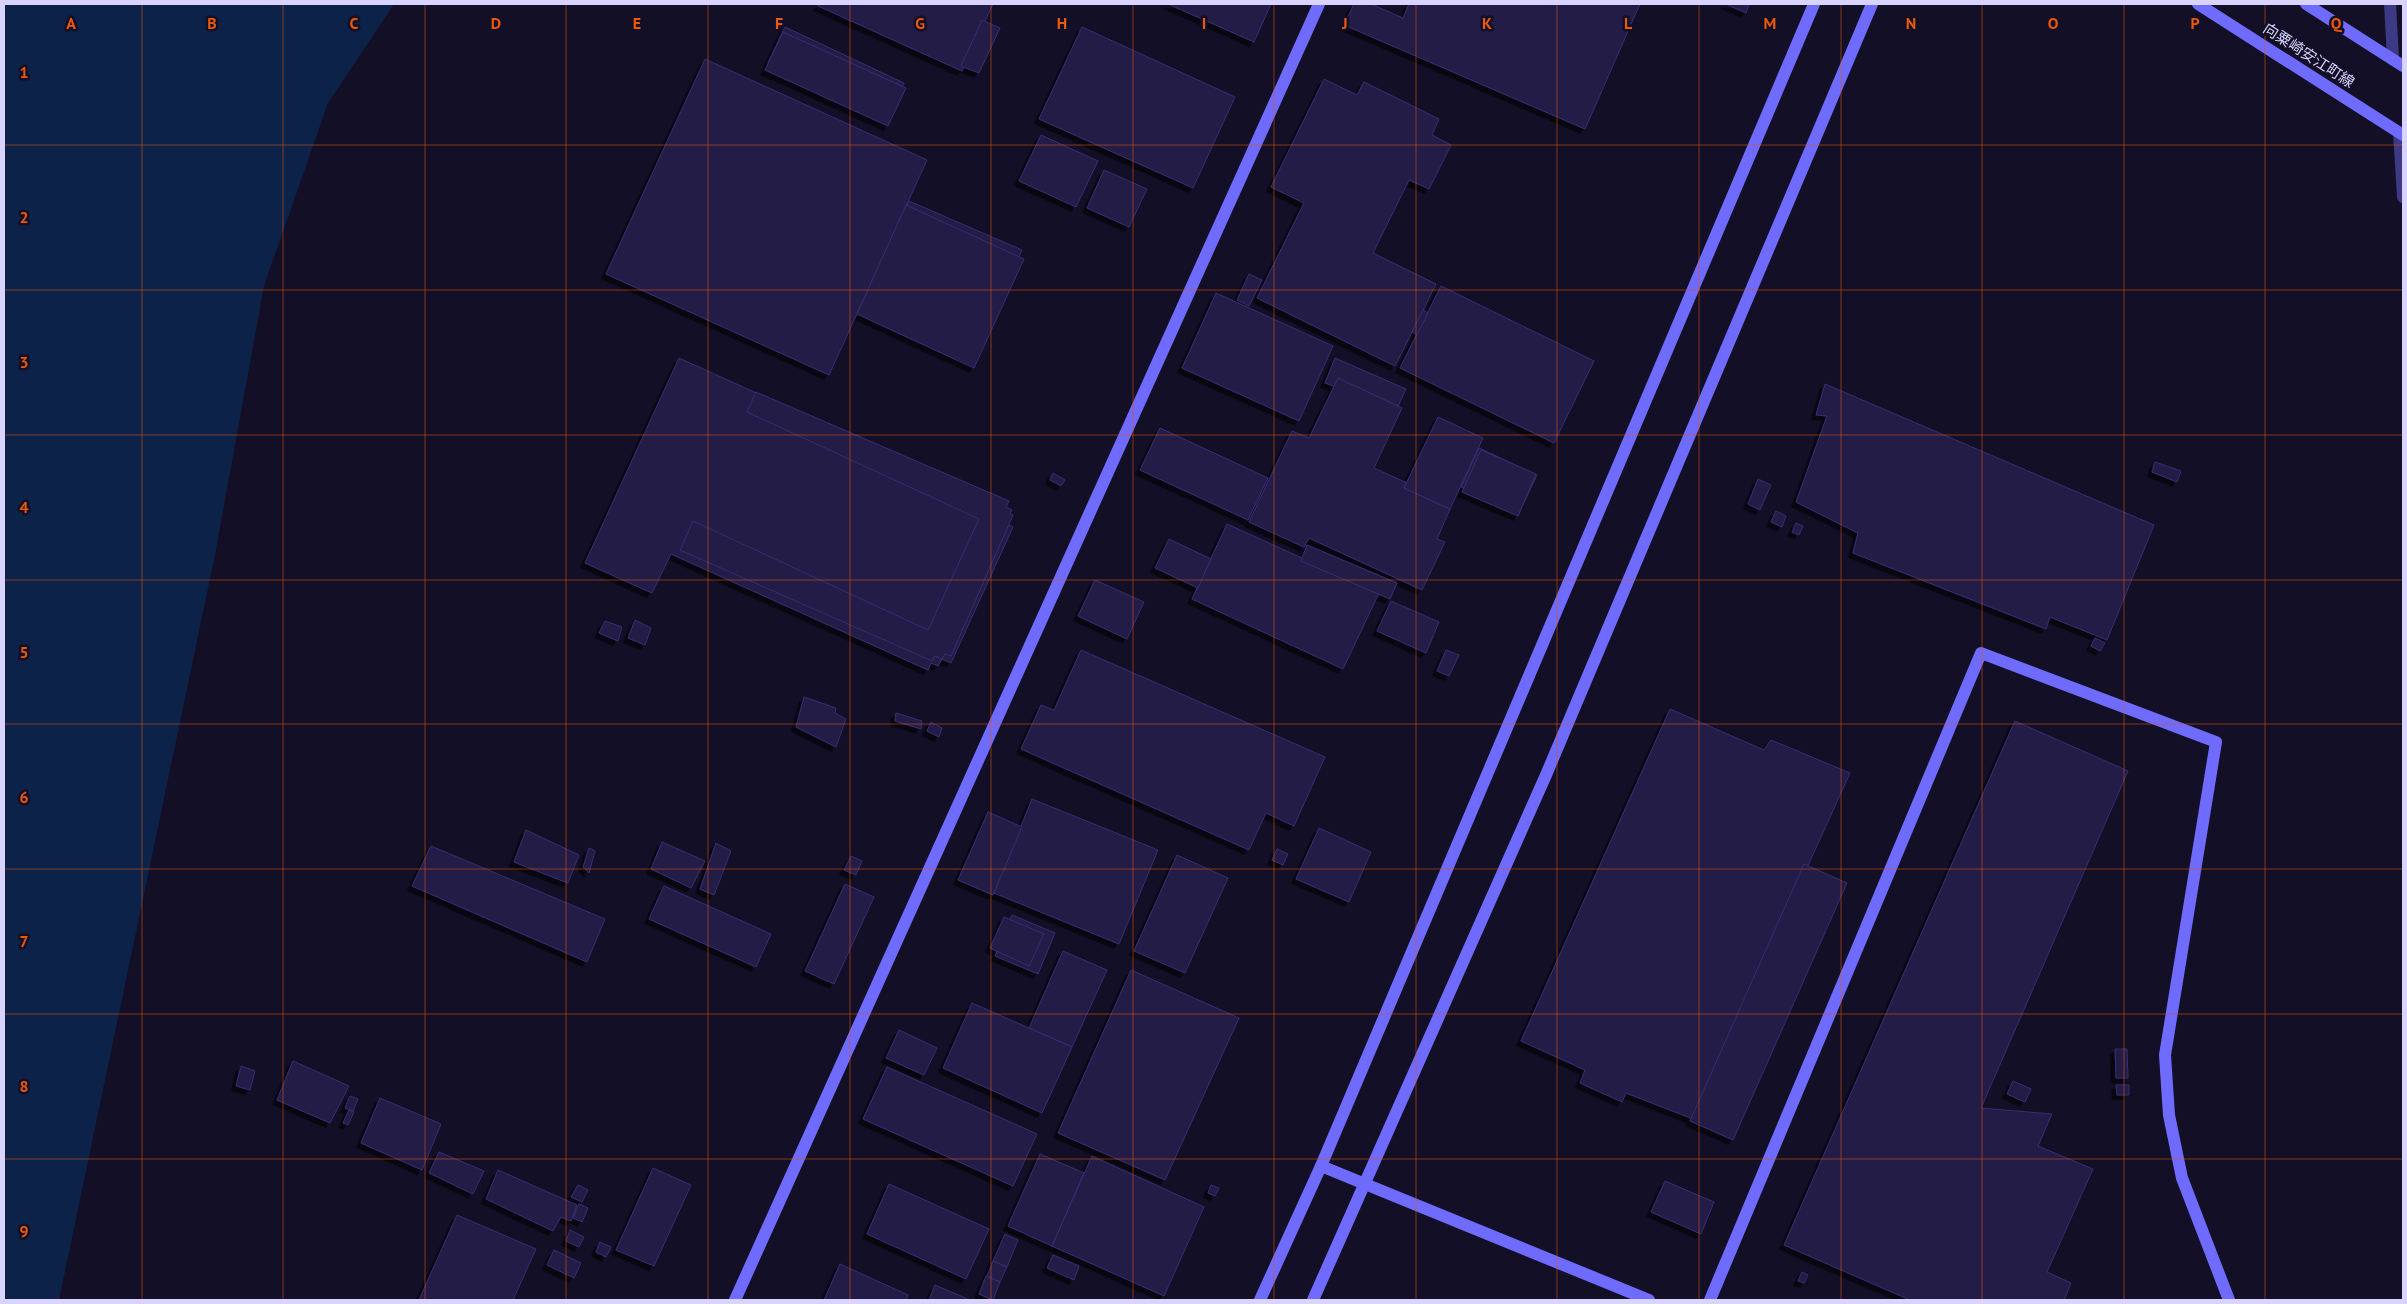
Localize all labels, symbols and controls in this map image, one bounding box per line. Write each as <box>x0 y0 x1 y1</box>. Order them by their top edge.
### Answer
text: A <box>66 13 76 33</box>
text: B <box>207 13 217 33</box>
text: C <box>350 13 359 33</box>
text: D <box>491 13 501 33</box>
text: E <box>633 13 641 33</box>
text: F <box>775 13 783 33</box>
text: G <box>915 13 925 33</box>
text: H <box>1057 13 1067 33</box>
text: I <box>1202 13 1206 33</box>
text: J <box>1341 13 1348 33</box>
text: K <box>1482 13 1492 33</box>
text: L <box>1624 13 1633 33</box>
text: M <box>1764 13 1776 33</box>
text: N <box>1906 13 1916 33</box>
text: O <box>2048 13 2059 33</box>
text: P <box>2190 13 2200 33</box>
text: Q <box>2331 13 2343 33</box>
street label: 向粟崎安江町線 <box>2260 18 2358 92</box>
text: 1 <box>19 62 29 82</box>
text: 2 <box>19 207 29 227</box>
text: 3 <box>19 352 29 372</box>
text: 4 <box>19 497 29 517</box>
text: 5 <box>19 642 29 662</box>
text: 6 <box>19 787 29 807</box>
text: 7 <box>19 931 29 951</box>
text: 8 <box>19 1076 29 1096</box>
text: 9 <box>19 1221 29 1241</box>

